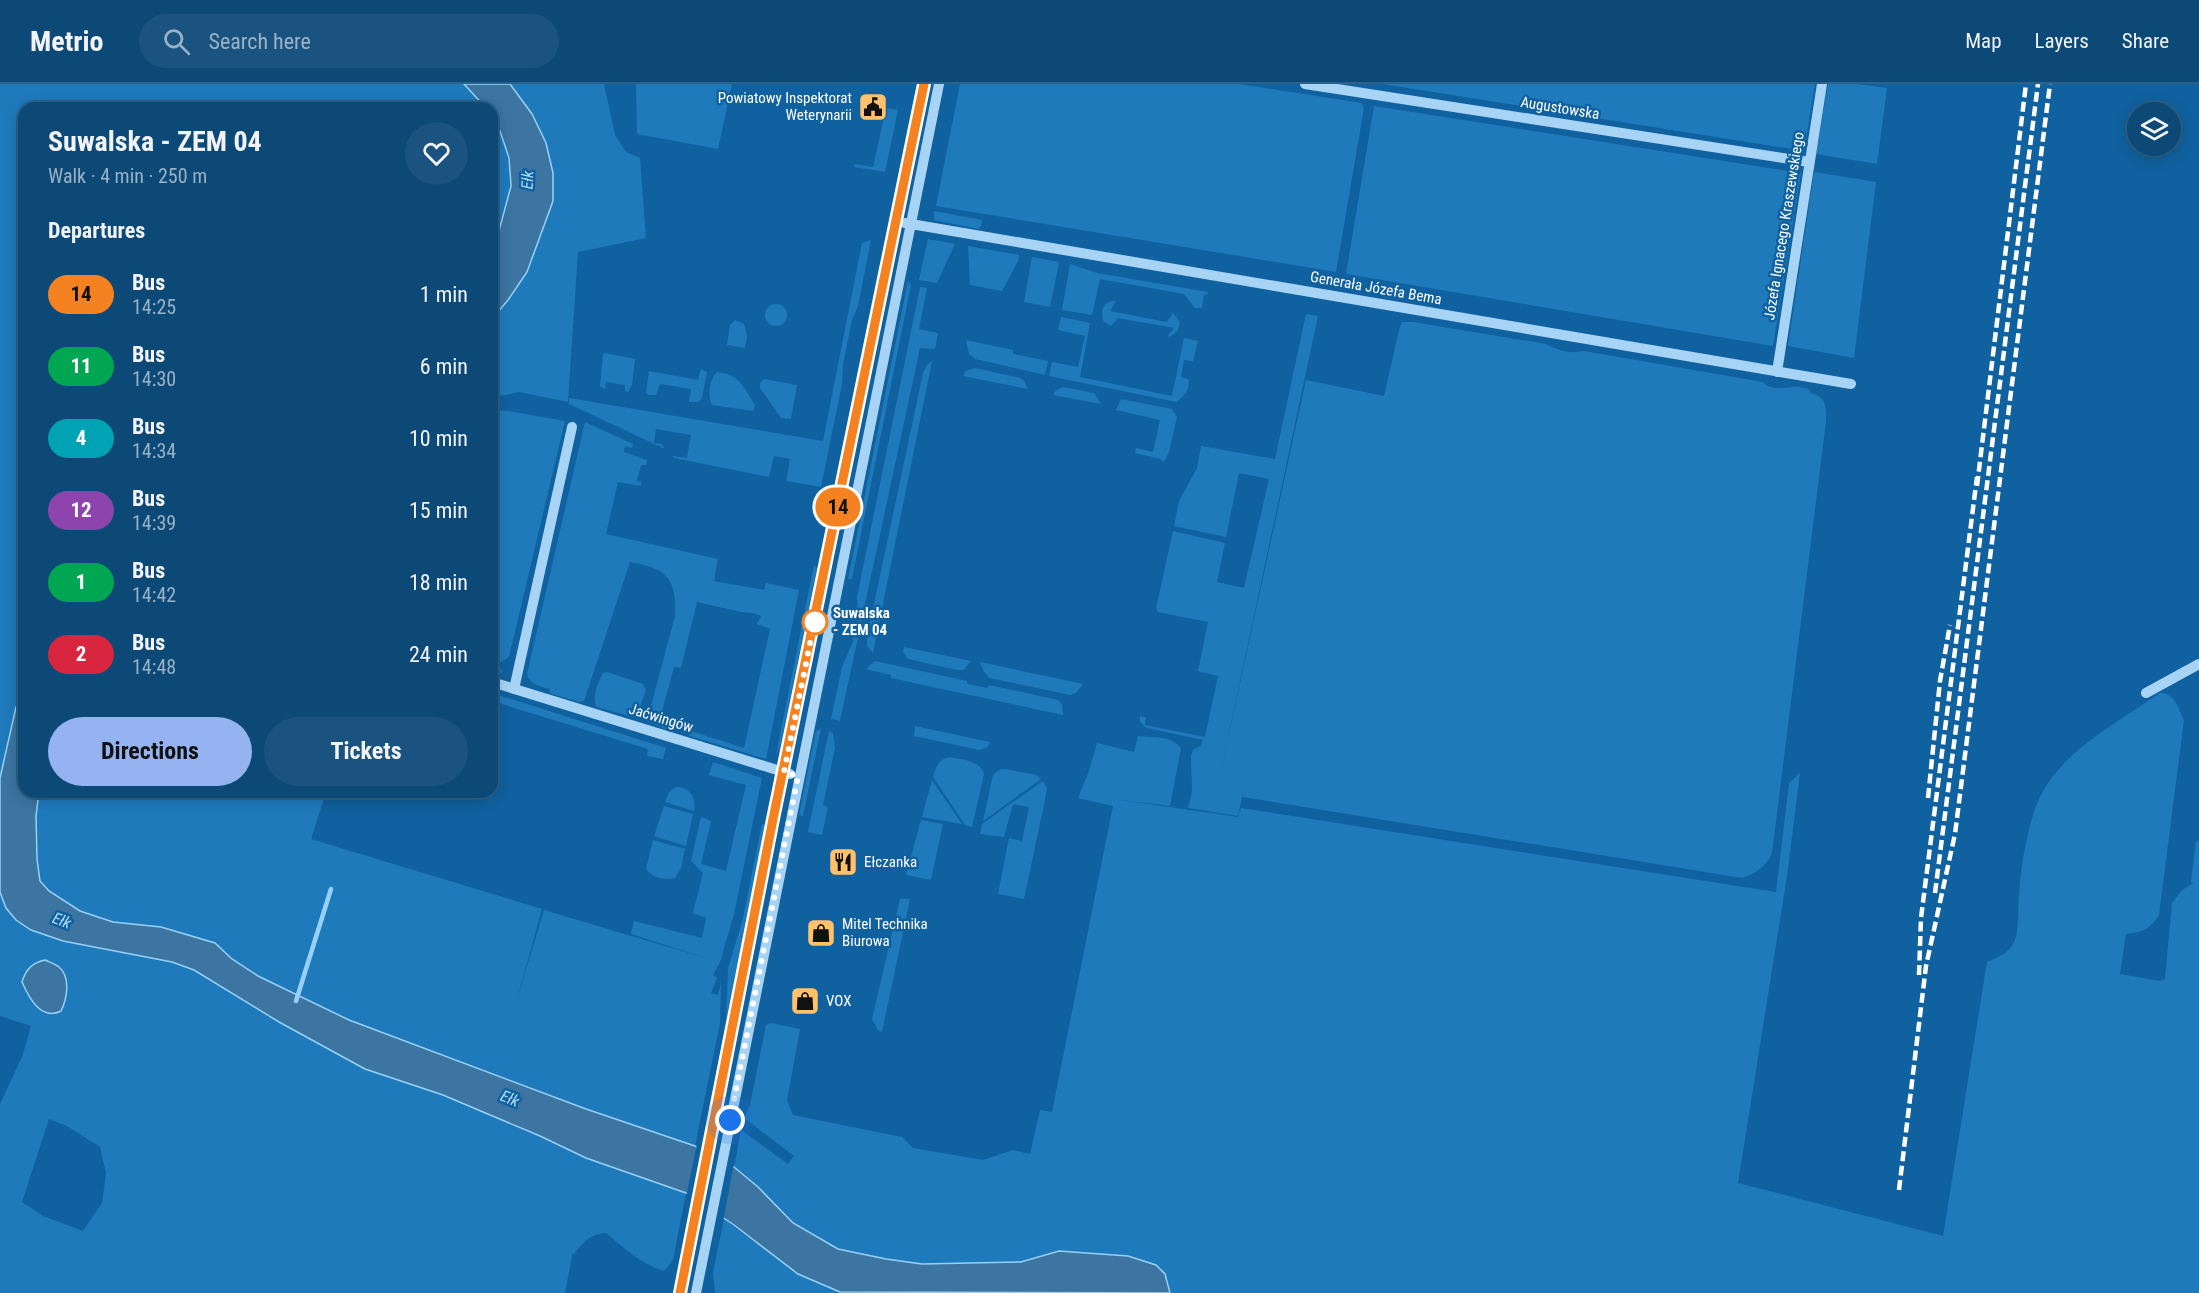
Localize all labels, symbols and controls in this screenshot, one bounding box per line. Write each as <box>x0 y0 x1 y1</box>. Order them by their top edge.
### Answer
search box <box>139 14 559 68</box>
text: Metrio <box>30 25 103 58</box>
icon: search <box>160 25 193 58</box>
text: Search here <box>208 29 311 54</box>
text: Map <box>1965 29 2002 53</box>
text: Layers <box>2035 29 2089 53</box>
text: Share <box>2122 29 2169 53</box>
place label: Powiatowy Inspektorat Weterynarii <box>718 89 852 124</box>
public building icon: Powiatowy Inspektorat Weterynarii <box>857 91 889 123</box>
street label: Augustowska <box>1519 93 1601 123</box>
map controls <box>2127 102 2181 156</box>
button: layers <box>2127 102 2181 156</box>
button: heart <box>405 122 468 185</box>
text: Suwalska - ZEM 04 <box>48 125 262 158</box>
street label: Józefa Ignacego Kraszewskiego <box>1760 131 1808 321</box>
text: Walk · 4 min · 250 m <box>48 164 207 188</box>
water label: Ełk <box>518 169 538 190</box>
text: Departures <box>48 218 145 243</box>
street label: Generała Józefa Bema <box>1309 268 1443 308</box>
text: Bus <box>132 270 165 295</box>
text: 14 <box>70 282 92 306</box>
text: 1 min <box>420 282 468 307</box>
text: 14:25 <box>132 295 176 319</box>
text: Bus <box>132 342 165 367</box>
text: 11 <box>70 354 92 378</box>
text: 6 min <box>420 354 468 379</box>
text: 14:30 <box>132 367 176 391</box>
text: Bus <box>132 414 165 439</box>
text: 4 <box>76 426 86 450</box>
text: 10 min <box>409 426 468 451</box>
text: 14:34 <box>132 439 176 463</box>
text: Bus <box>132 486 165 511</box>
line badge: 14 <box>811 488 865 526</box>
text: 14 <box>827 495 849 519</box>
text: 12 <box>70 498 92 522</box>
text: 15 min <box>409 498 468 523</box>
text: 14:39 <box>132 511 176 535</box>
text: Bus <box>132 558 165 583</box>
text: 1 <box>76 570 86 594</box>
text: 18 min <box>409 570 468 595</box>
text: 14:42 <box>132 583 176 607</box>
place label: Suwalska - ZEM 04 <box>833 604 890 639</box>
marker: Suwalska - ZEM 04 <box>802 609 828 635</box>
text: Bus <box>132 630 165 655</box>
text: 2 <box>76 642 86 666</box>
text: 24 min <box>409 642 468 667</box>
text: 14:48 <box>132 655 176 679</box>
street label: Jaćwingów <box>627 700 696 736</box>
button: Directions <box>48 717 252 786</box>
button: Tickets <box>264 717 468 786</box>
restaurant icon: Ełczanka <box>827 846 859 878</box>
place label: Ełczanka <box>864 853 917 871</box>
water label: Ełk <box>50 908 75 933</box>
place label: Mitel Technika Biurowa <box>842 915 928 950</box>
shop icon: Mitel Technika Biurowa <box>805 917 837 949</box>
shop icon: VOX <box>789 985 821 1017</box>
place label: VOX <box>826 992 851 1010</box>
water label: Ełk <box>498 1086 523 1111</box>
your location <box>715 1105 745 1135</box>

